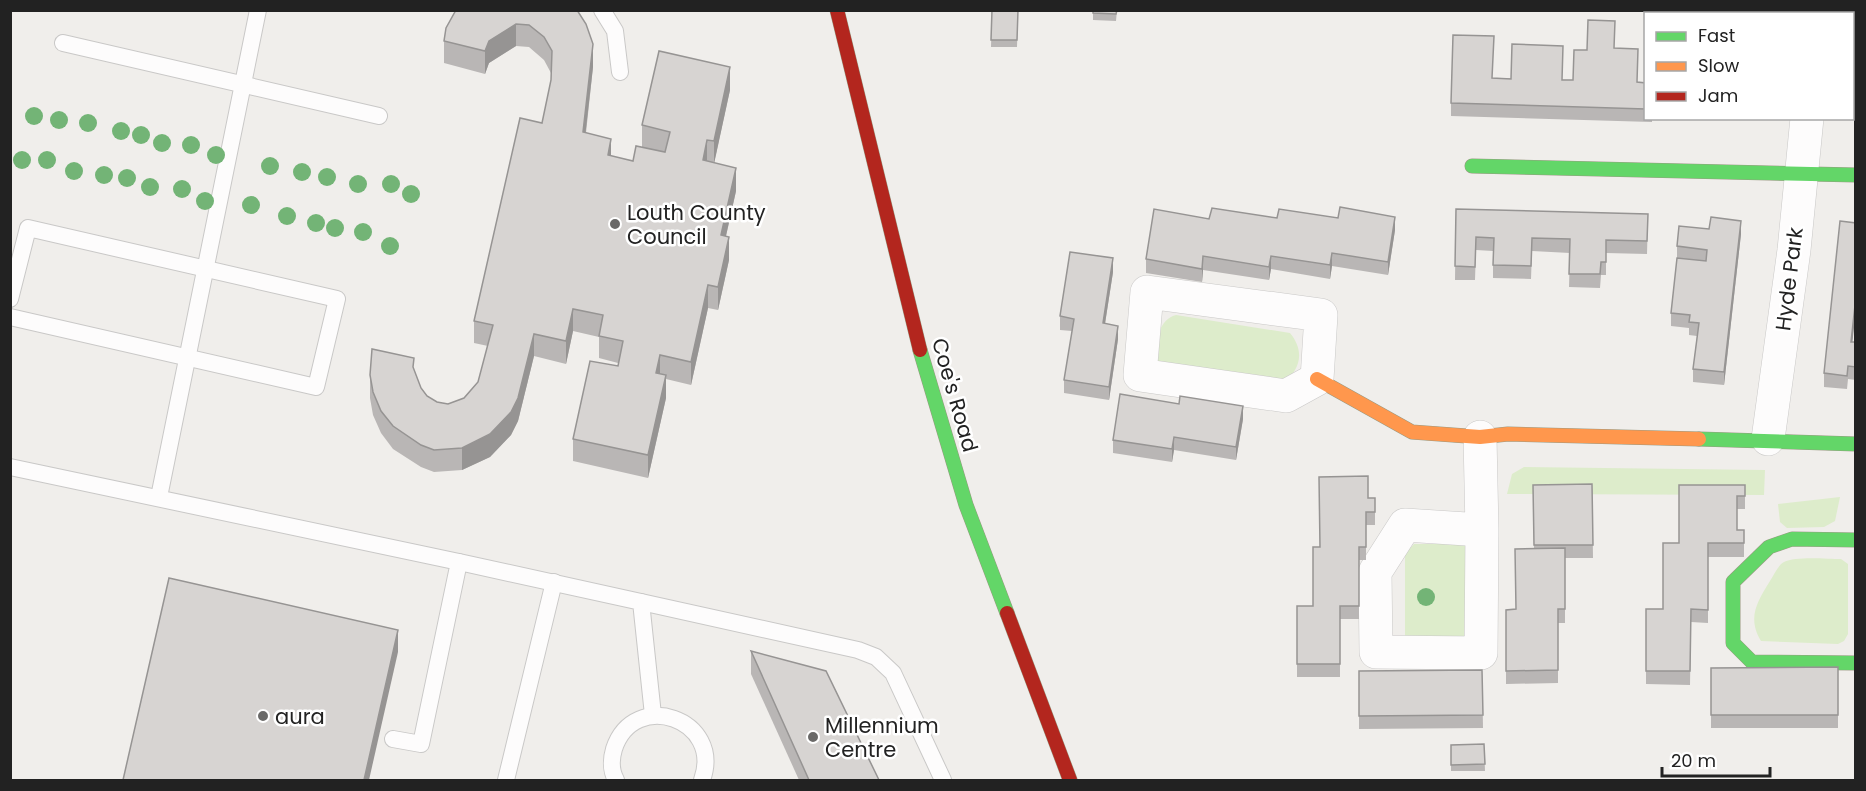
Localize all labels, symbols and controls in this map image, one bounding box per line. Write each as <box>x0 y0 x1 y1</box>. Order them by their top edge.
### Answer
legend <box>1644 12 1854 120</box>
text: Fast <box>1698 23 1735 48</box>
text: Slow <box>1698 53 1740 78</box>
text: Jam <box>1698 83 1738 108</box>
place label: Louth County Council <box>627 198 766 251</box>
marker: Louth County Council <box>608 217 622 231</box>
street label: Hyde Park <box>1768 225 1810 332</box>
street label: Coe's Road <box>925 335 985 455</box>
place label: aura <box>275 702 325 731</box>
marker: aura <box>256 709 270 723</box>
place label: Millennium Centre <box>825 711 939 764</box>
marker: Millennium Centre <box>806 730 820 744</box>
scale bar <box>1662 740 1770 778</box>
text: 20 m <box>1671 748 1716 773</box>

